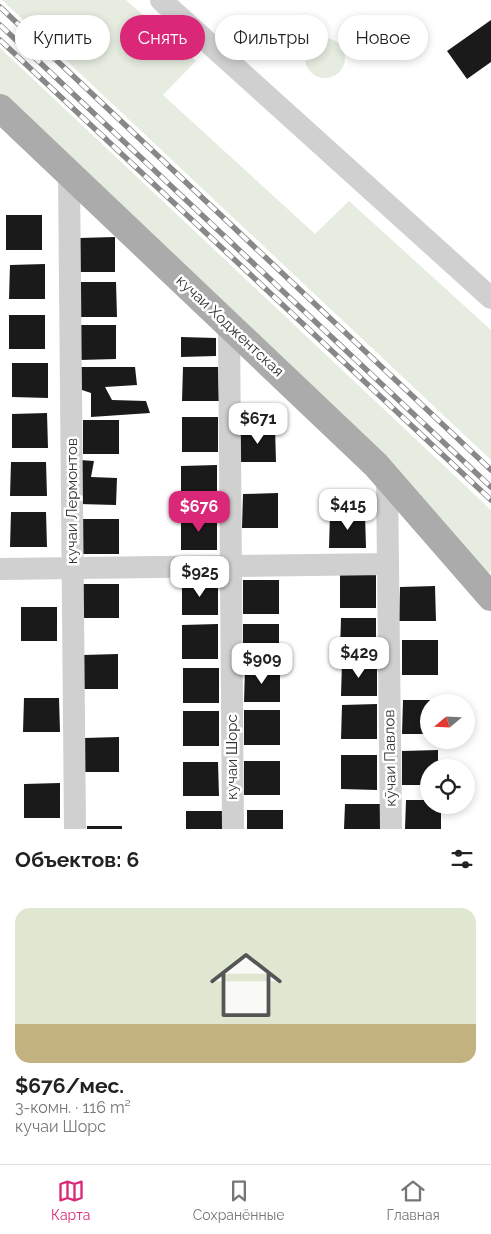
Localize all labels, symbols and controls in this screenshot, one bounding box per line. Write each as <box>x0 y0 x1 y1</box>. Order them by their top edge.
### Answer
chip: Купить <box>15 15 110 60</box>
chip: Снять <box>120 15 205 60</box>
chip: Фильтры <box>215 15 328 60</box>
chip: Новое <box>338 15 428 60</box>
street label: кучаи Ходжентская <box>173 272 287 380</box>
pin: $671 <box>228 402 288 445</box>
text: $671 <box>240 409 276 428</box>
street label: кучаи Лермонтов <box>63 438 81 564</box>
pin: $415 <box>318 488 378 531</box>
pin: $676 <box>169 490 229 533</box>
text: $415 <box>330 495 366 514</box>
text: $676 <box>180 497 218 516</box>
pin: $925 <box>170 556 230 598</box>
text: $925 <box>181 562 219 581</box>
pin: $429 <box>329 636 389 679</box>
pin: $909 <box>232 642 292 685</box>
text: $429 <box>340 643 378 662</box>
text: $909 <box>243 649 281 668</box>
north arrow <box>420 694 475 749</box>
map controls <box>420 694 475 814</box>
street label: кӯчаи Павлов <box>380 709 400 807</box>
street label: кучаи Шорс <box>223 714 241 800</box>
button: locate <box>420 759 475 814</box>
icon: filters <box>448 845 476 873</box>
text: Объектов: 6 <box>15 847 139 872</box>
icon: home <box>201 940 291 1030</box>
text: $676/мес. <box>15 1073 124 1098</box>
text: 3-комн. · 116 m² <box>15 1098 131 1117</box>
text: кучаи Шорс <box>15 1117 106 1136</box>
tab: Карта <box>51 1177 91 1223</box>
tab: Сохранённые <box>193 1177 284 1223</box>
tab: Главная <box>387 1177 440 1223</box>

